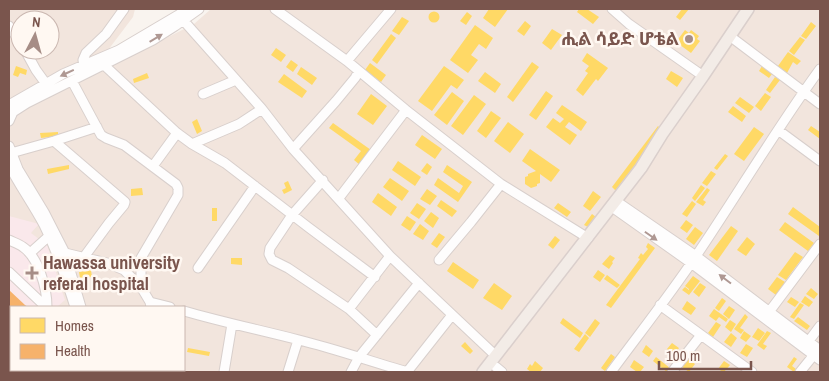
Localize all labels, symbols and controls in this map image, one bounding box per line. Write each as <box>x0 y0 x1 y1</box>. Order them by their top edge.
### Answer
north arrow <box>10 10 60 60</box>
text: N <box>31 13 41 31</box>
place label: ሒል ሳይድ ሆቴል <box>561 26 679 51</box>
one-way arrow <box>150 33 163 42</box>
marker: ሒል ሳይድ ሆቴል <box>683 33 695 45</box>
one-way arrow <box>60 69 74 77</box>
one-way arrow <box>644 231 658 241</box>
place label: Hawassa university referal hospital <box>43 250 181 296</box>
marker: Hawassa university referal hospital <box>25 266 39 280</box>
one-way arrow <box>719 273 732 284</box>
legend <box>10 306 185 371</box>
text: Homes <box>55 315 94 336</box>
scale bar <box>659 338 752 370</box>
text: Health <box>55 340 91 361</box>
text: 100 m <box>666 345 700 366</box>

